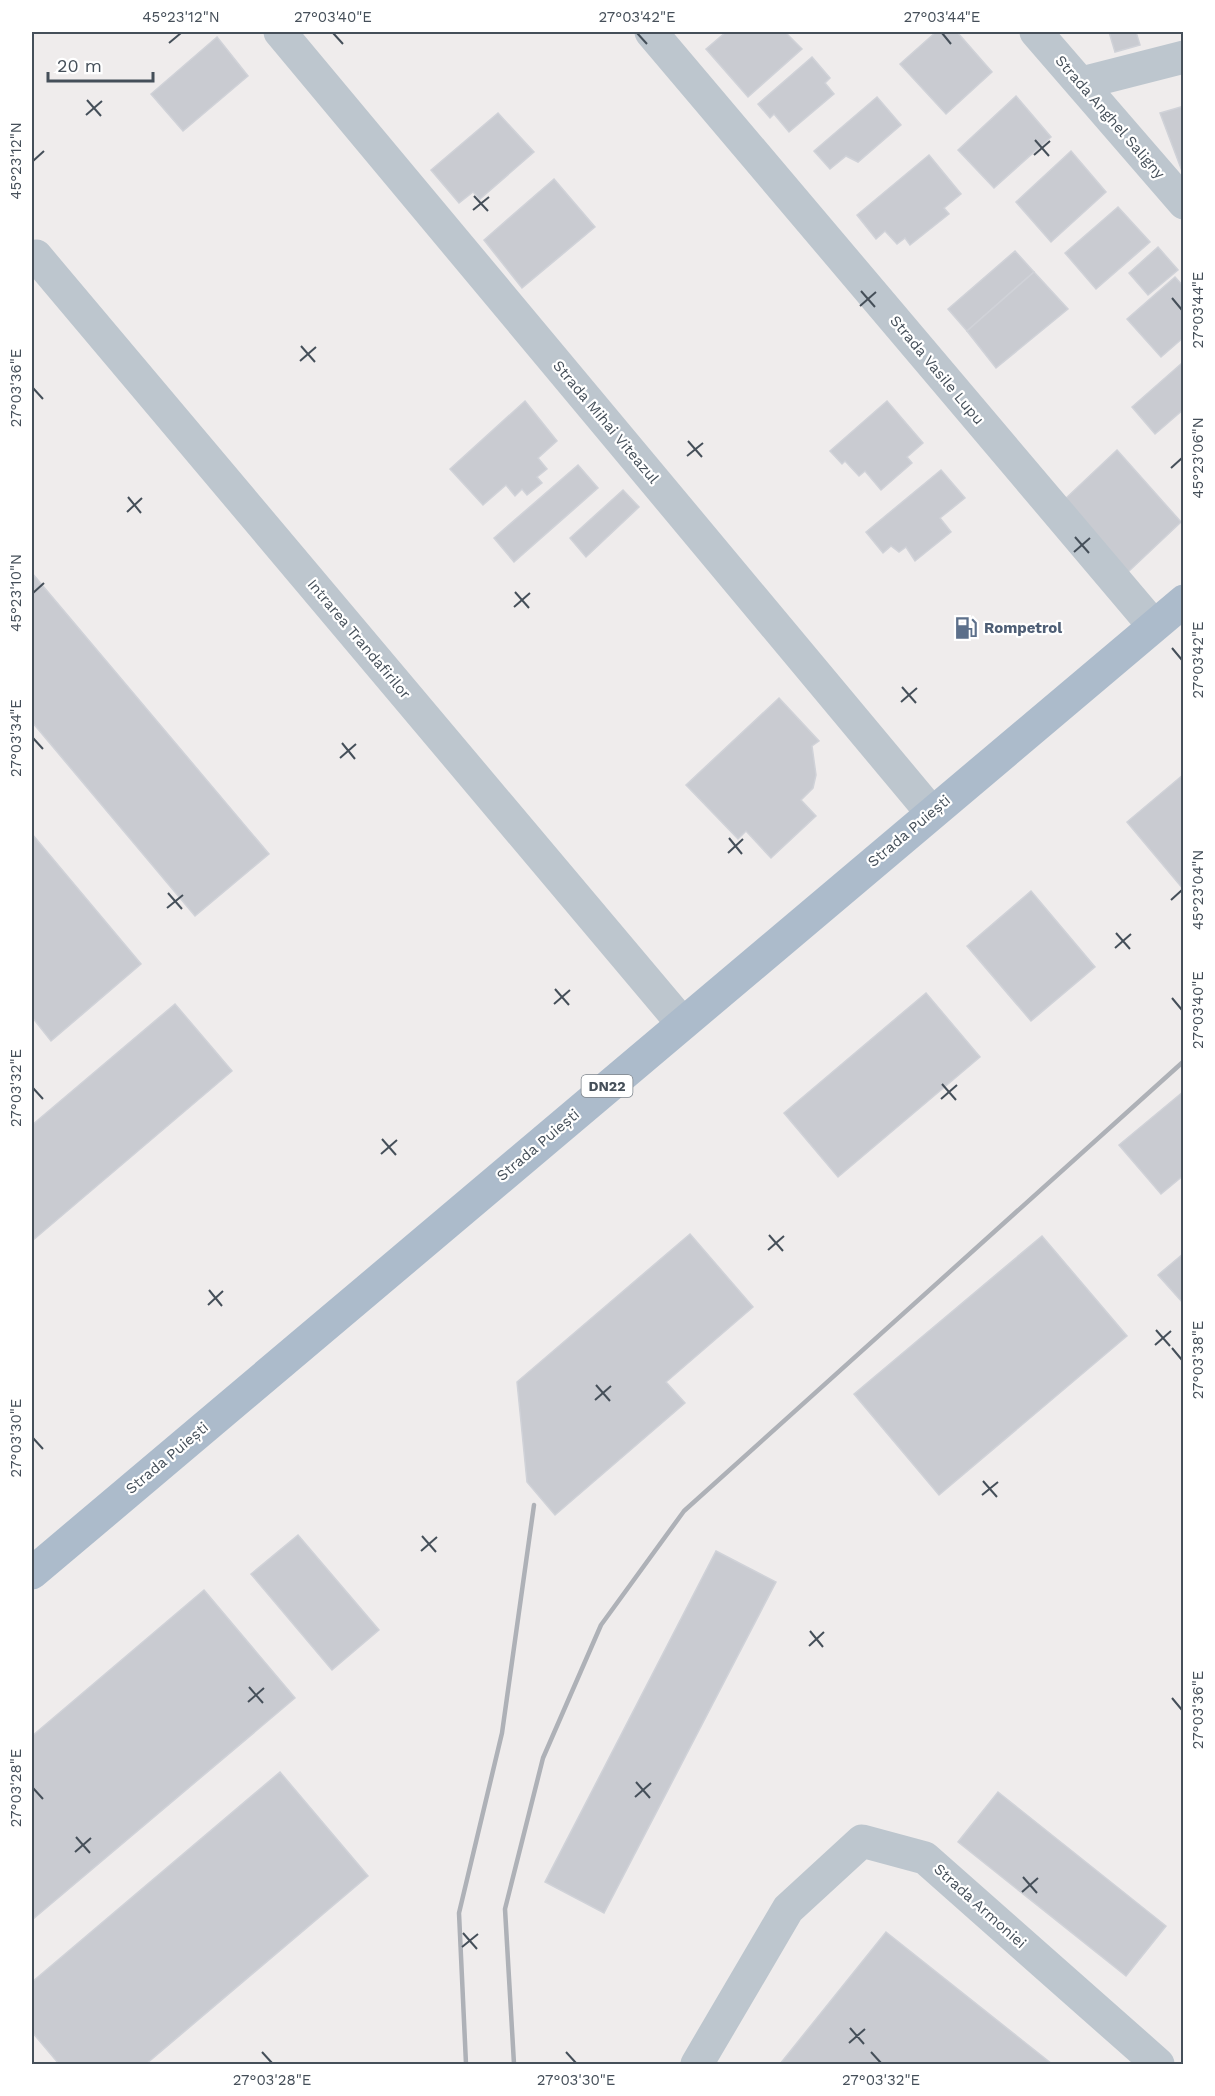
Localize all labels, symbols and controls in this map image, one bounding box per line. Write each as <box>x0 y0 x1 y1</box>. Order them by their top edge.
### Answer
text: 45°23'12"N <box>142 8 220 26</box>
text: 27°03'40"E <box>294 8 372 26</box>
text: 27°03'42"E <box>598 8 676 26</box>
text: 27°03'44"E <box>904 8 980 26</box>
scale bar <box>48 45 153 83</box>
street label: Strada Anghel Saligny <box>1051 51 1169 183</box>
text: 20 m <box>57 55 102 76</box>
text: 45°23'12"N <box>7 122 25 200</box>
text: 27°03'44"E <box>1189 272 1207 348</box>
street label: Strada Vasile Lupu <box>886 312 988 428</box>
text: 27°03'36"E <box>7 349 25 427</box>
street label: Strada Mihai Viteazul <box>549 357 663 488</box>
text: 45°23'06"N <box>1189 417 1207 499</box>
text: 45°23'10"N <box>7 554 25 632</box>
street label: Intrarea Trandafirilor <box>304 575 414 703</box>
fuel station icon: Rompetrol <box>953 615 979 641</box>
place label: Rompetrol <box>984 619 1062 637</box>
text: 27°03'42"E <box>1189 621 1207 699</box>
text: 27°03'34"E <box>7 699 25 777</box>
street label: Strada Puiești <box>864 791 954 871</box>
text: 45°23'04"N <box>1189 850 1207 930</box>
text: 27°03'40"E <box>1189 971 1207 1049</box>
text: 27°03'32"E <box>7 1049 25 1127</box>
road number: DN22 <box>582 1075 632 1097</box>
street label: Strada Puiești <box>493 1105 583 1185</box>
text: 27°03'38"E <box>1189 1321 1207 1399</box>
text: 27°03'30"E <box>7 1399 25 1477</box>
street label: Strada Puiești <box>122 1418 212 1498</box>
text: 27°03'36"E <box>1189 1671 1207 1749</box>
text: 27°03'28"E <box>7 1749 25 1827</box>
street label: Strada Armoniei <box>930 1860 1030 1952</box>
text: 27°03'28"E <box>233 2071 311 2089</box>
text: 27°03'30"E <box>537 2071 615 2089</box>
text: 27°03'32"E <box>842 2071 920 2089</box>

